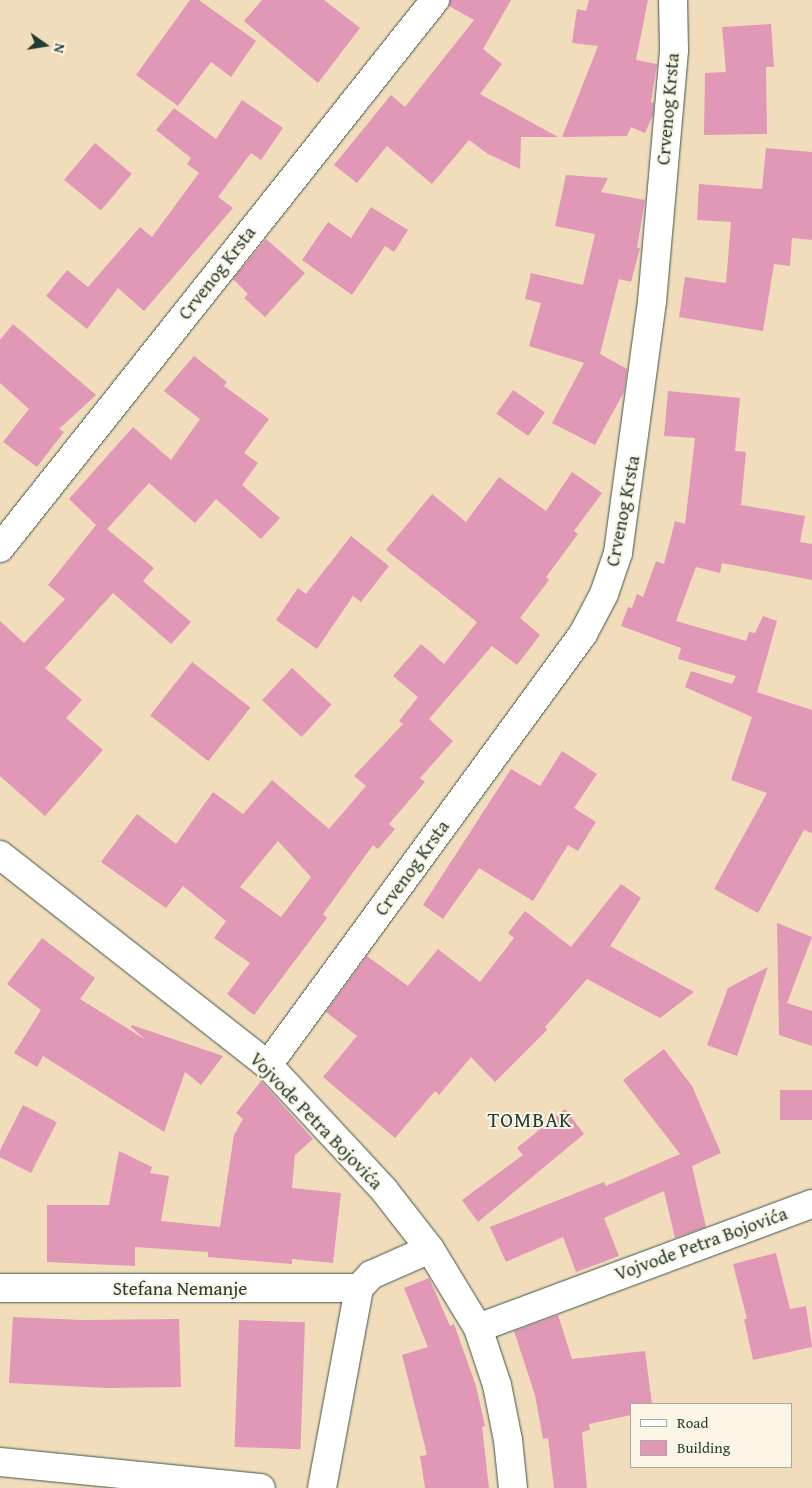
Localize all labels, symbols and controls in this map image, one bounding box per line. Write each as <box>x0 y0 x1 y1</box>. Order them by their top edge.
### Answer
north arrow <box>20 20 70 70</box>
text: N <box>49 42 70 55</box>
street label: Crvenog Krsta <box>652 52 684 166</box>
street label: Crvenog Krsta <box>173 222 261 324</box>
street label: Crvenog Krsta <box>601 454 645 568</box>
street label: Crvenog Krsta <box>370 816 454 920</box>
street label: Vojvode Petra Bojovića <box>245 1048 387 1194</box>
district label: TOMBAK <box>487 1107 573 1133</box>
street label: Vojvode Petra Bojovića <box>612 1202 790 1286</box>
street label: Stefana Nemanje <box>113 1278 247 1300</box>
legend <box>630 1403 792 1468</box>
text: Road <box>677 1412 708 1433</box>
text: Building <box>677 1437 730 1458</box>

